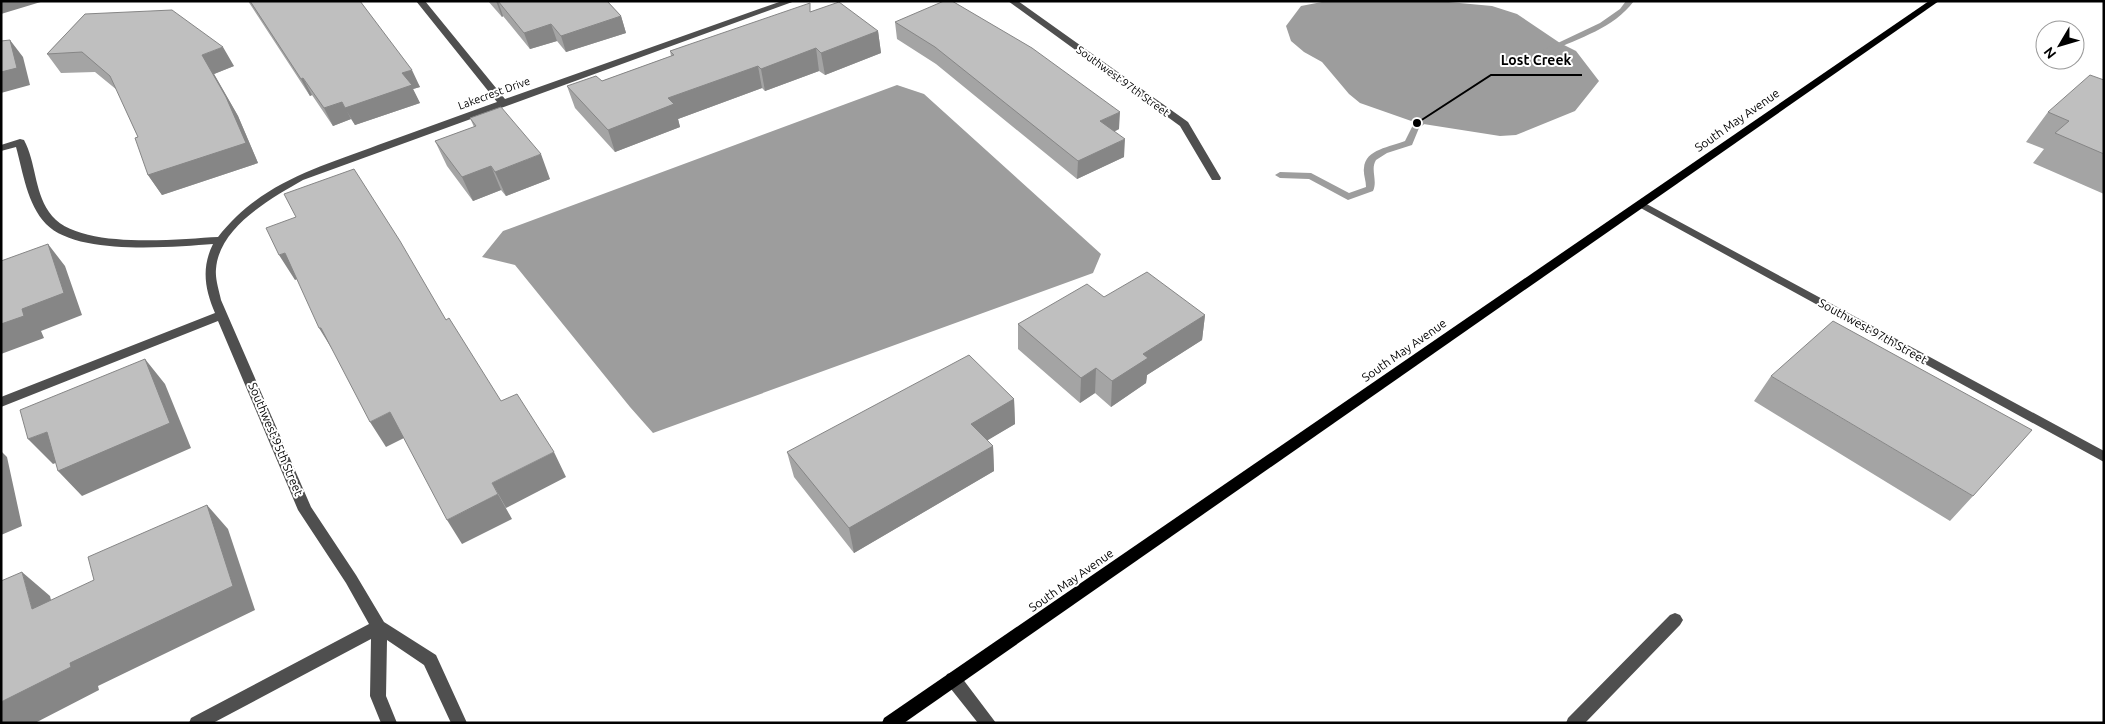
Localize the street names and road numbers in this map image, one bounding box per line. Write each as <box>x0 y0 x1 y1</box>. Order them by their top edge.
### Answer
street label: Southwest 97th Street <box>1074 43 1172 119</box>
street label: Lakecrest Drive <box>456 74 532 112</box>
street label: South May Avenue <box>1692 86 1782 154</box>
street label: Southwest 97th Street <box>1817 296 1930 366</box>
street label: South May Avenue <box>1359 316 1449 384</box>
street label: Southwest 95th Street <box>246 380 306 498</box>
street label: South May Avenue <box>1026 546 1116 614</box>

